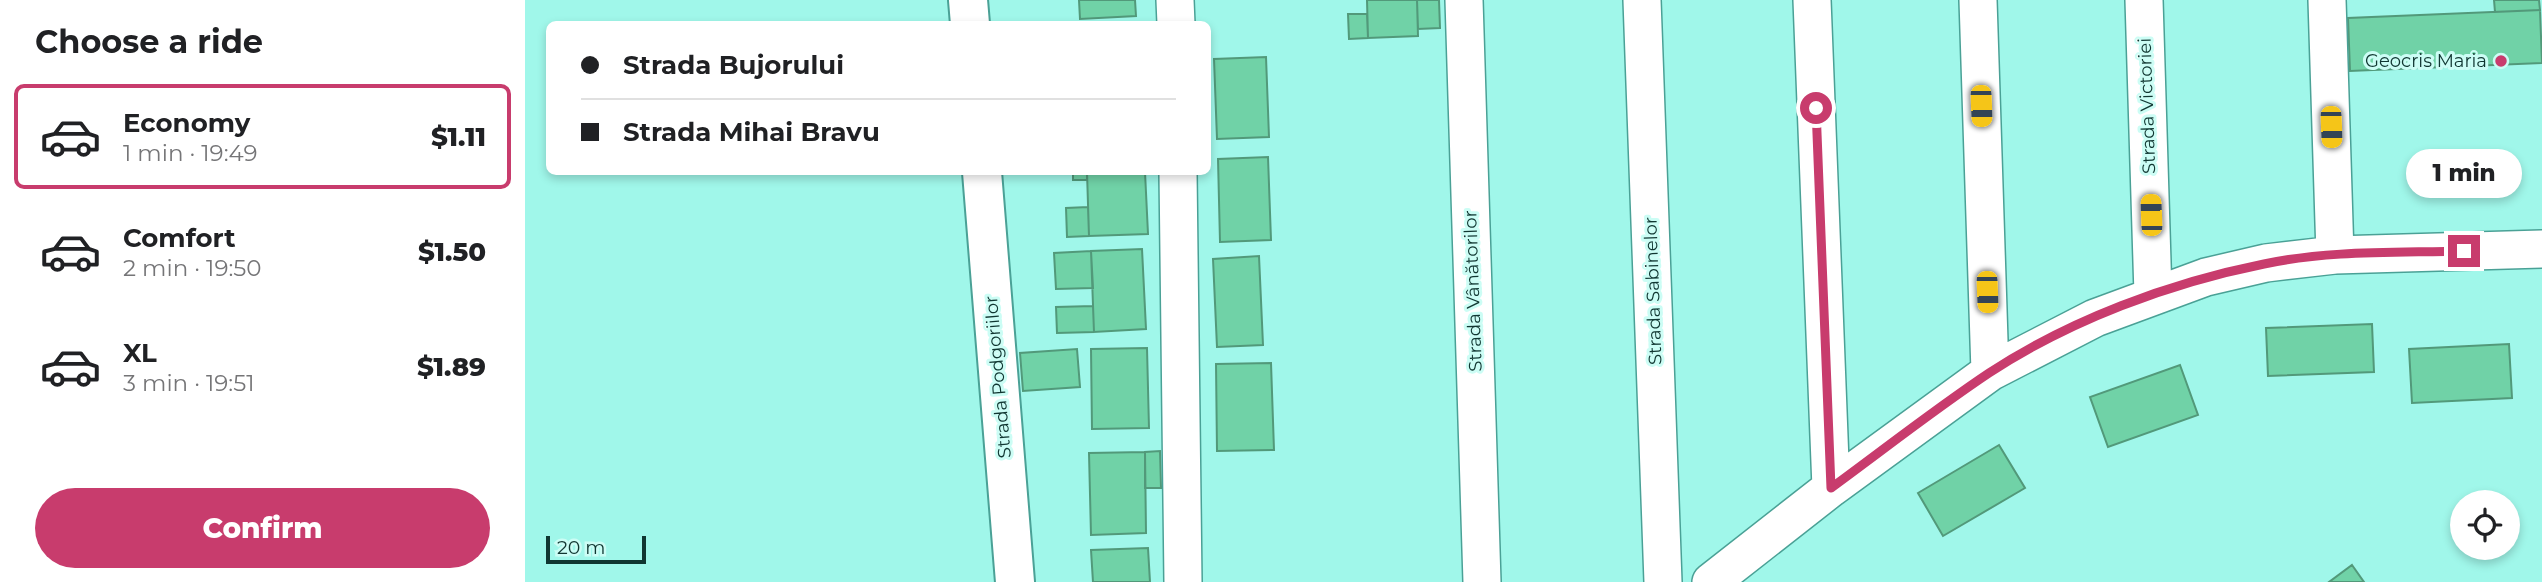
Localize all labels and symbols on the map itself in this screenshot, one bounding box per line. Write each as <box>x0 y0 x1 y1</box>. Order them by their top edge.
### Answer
street label: Strada Victoriei <box>2134 38 2160 174</box>
place label: Geocris Maria <box>2365 50 2487 72</box>
marker: Geocris Maria <box>2493 53 2509 69</box>
car <box>1970 85 1993 127</box>
route start <box>1800 92 1832 124</box>
car <box>2320 106 2343 148</box>
callout: 1 min <box>2406 149 2522 198</box>
car <box>2140 194 2163 236</box>
street label: Strada Vânătorilor <box>1459 210 1487 372</box>
street label: Strada Sabinelor <box>1639 217 1667 365</box>
route end <box>2448 235 2480 267</box>
car <box>1976 271 1999 313</box>
street label: Strada Podgoriilor <box>980 295 1016 459</box>
scale bar <box>546 533 646 565</box>

